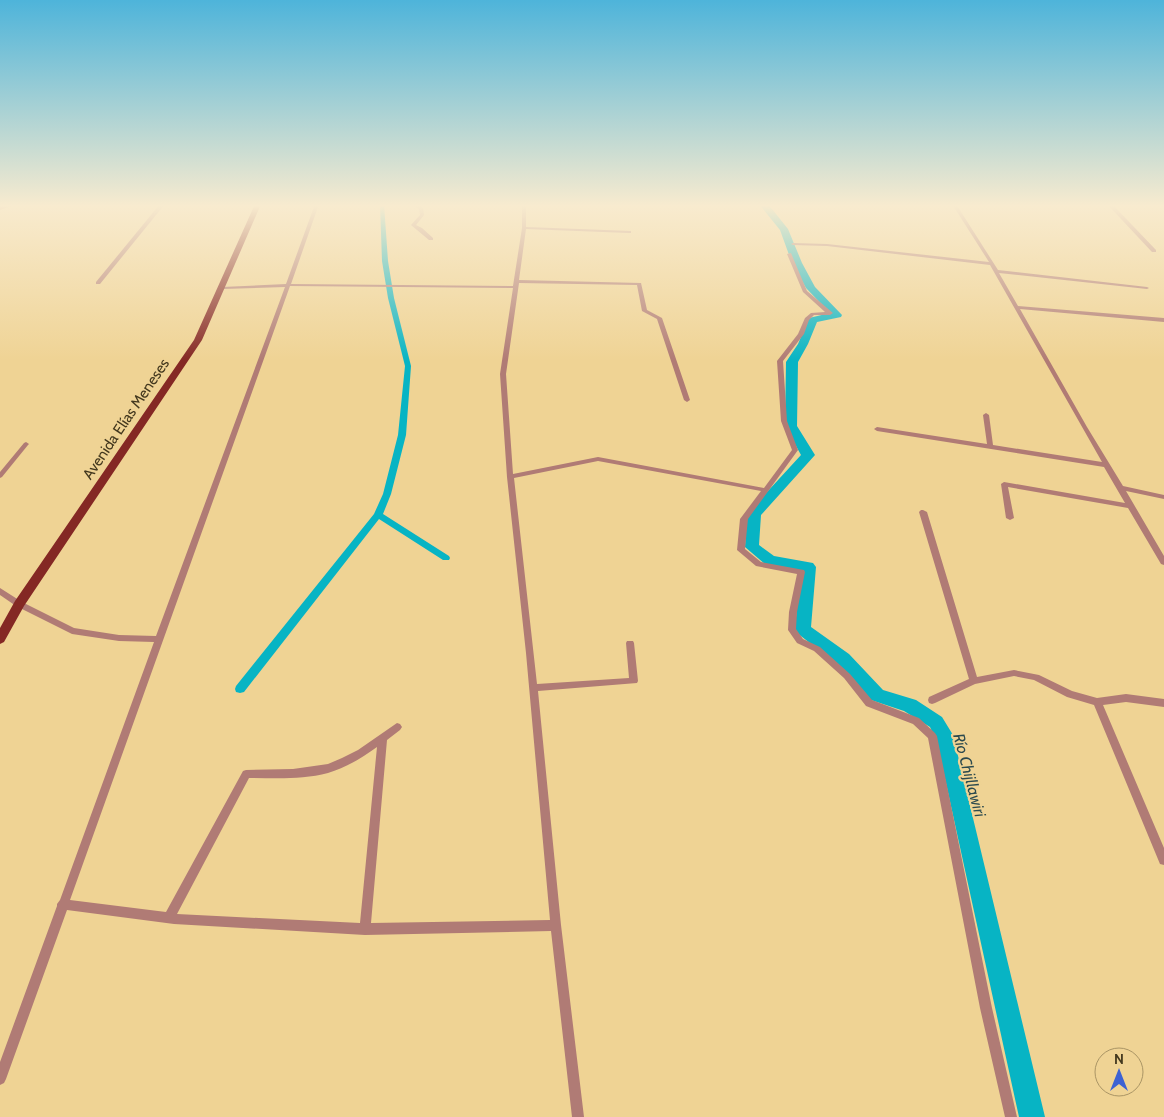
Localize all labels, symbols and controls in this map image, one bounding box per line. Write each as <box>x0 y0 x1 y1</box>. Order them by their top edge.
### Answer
street label: Avenida Elías Meneses <box>79 355 173 483</box>
water label: Río Chijllawiri <box>949 731 990 820</box>
north arrow <box>1094 1047 1144 1097</box>
text: N <box>1114 1050 1124 1068</box>

